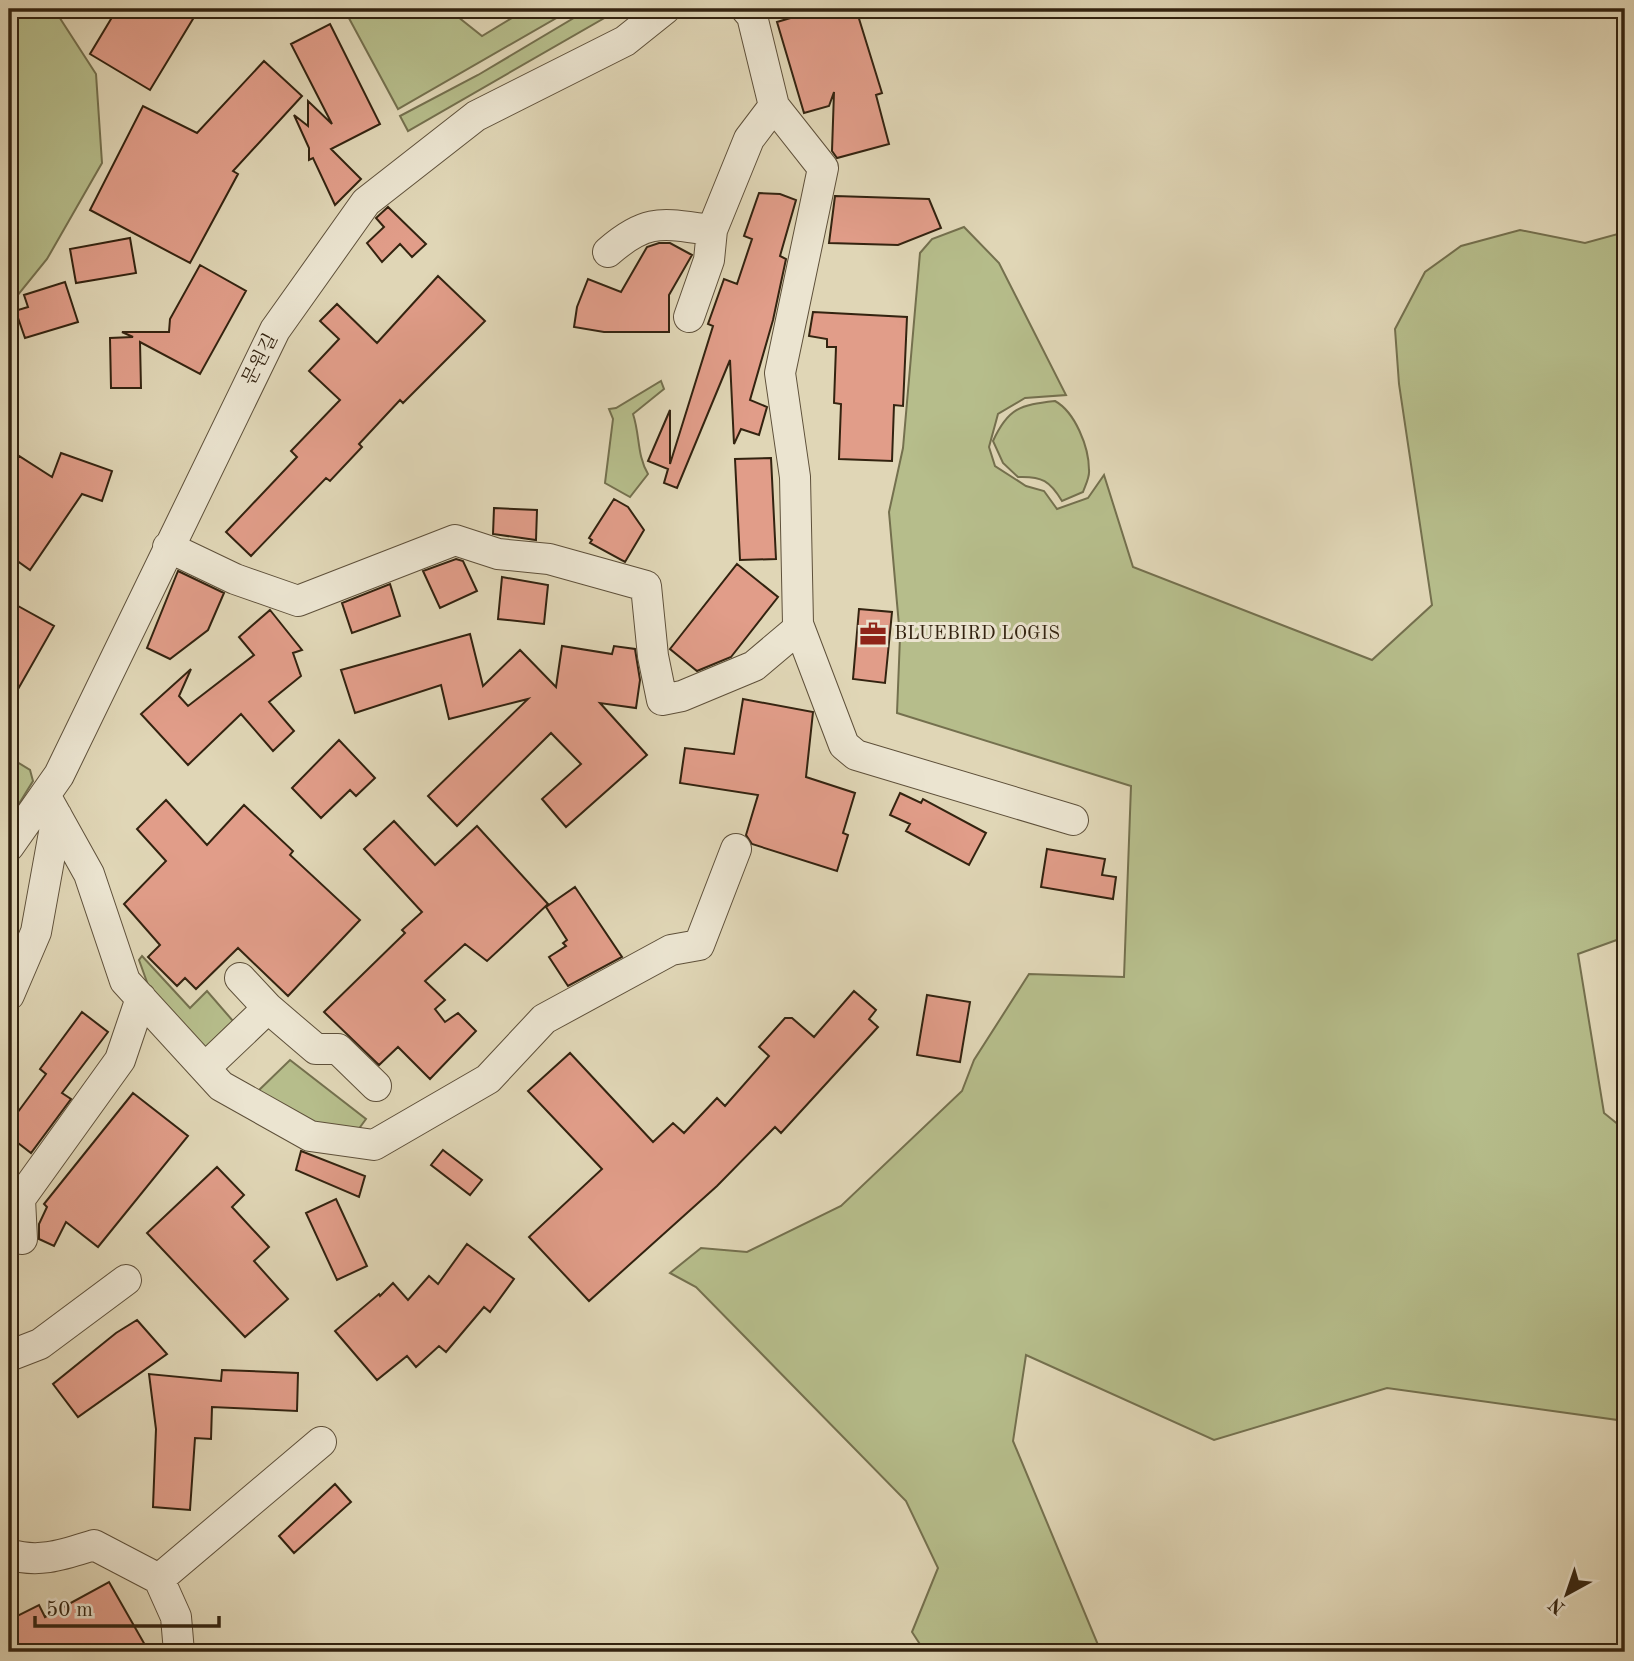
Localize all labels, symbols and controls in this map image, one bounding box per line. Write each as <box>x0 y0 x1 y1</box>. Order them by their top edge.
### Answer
street label: 문원길 <box>238 330 282 389</box>
office icon: BLUEBIRD LOGIS <box>858 619 888 649</box>
place label: BLUEBIRD LOGIS <box>894 625 1060 644</box>
north arrow <box>1532 1560 1602 1630</box>
scale bar <box>35 1584 219 1628</box>
text: N <box>1546 1593 1569 1617</box>
text: 50 m <box>46 1600 93 1621</box>

